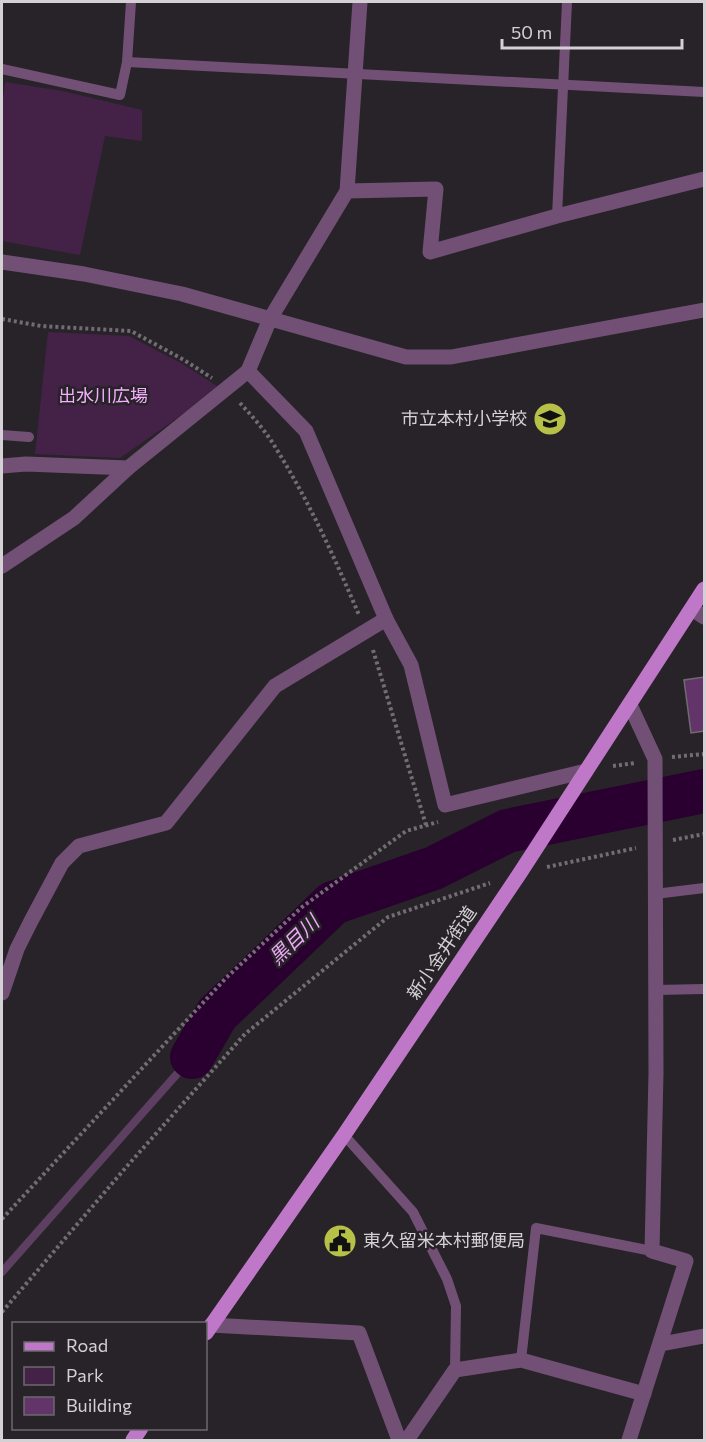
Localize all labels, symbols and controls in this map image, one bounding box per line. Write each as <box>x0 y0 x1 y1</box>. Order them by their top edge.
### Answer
scale bar <box>502 12 682 50</box>
text: 50 m <box>511 21 552 43</box>
park label: 出水川広場 <box>58 384 148 406</box>
school or university icon: 市立本村小学校 <box>532 401 568 437</box>
place label: 市立本村小学校 <box>401 407 527 429</box>
street label: 新小金井街道 <box>402 902 480 1003</box>
water label: 黒目川 <box>263 908 325 969</box>
public building icon: 東久留米本村郵便局 <box>322 1223 358 1259</box>
place label: 東久留米本村郵便局 <box>363 1229 525 1251</box>
legend <box>12 1322 207 1430</box>
text: Road <box>66 1334 108 1356</box>
text: Park <box>66 1364 104 1386</box>
text: Building <box>66 1394 132 1416</box>

